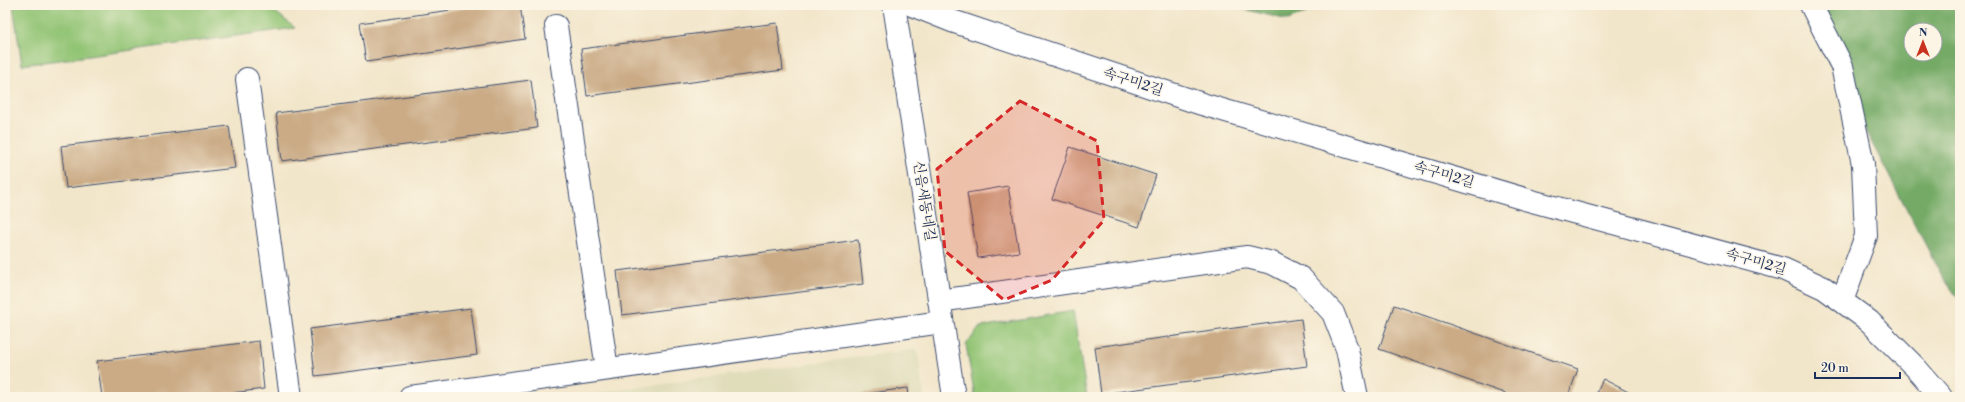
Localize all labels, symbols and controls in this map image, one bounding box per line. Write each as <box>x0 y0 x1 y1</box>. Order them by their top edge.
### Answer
north arrow <box>1903 22 1943 62</box>
text: N <box>1919 26 1928 40</box>
street label: 속구미2길 <box>1101 64 1165 100</box>
street label: 속구미2길 <box>1412 158 1476 192</box>
street label: 신음새동네길 <box>909 160 939 242</box>
street label: 속구미2길 <box>1724 245 1788 279</box>
scale bar <box>1815 354 1900 380</box>
text: 20 m <box>1821 361 1849 376</box>

